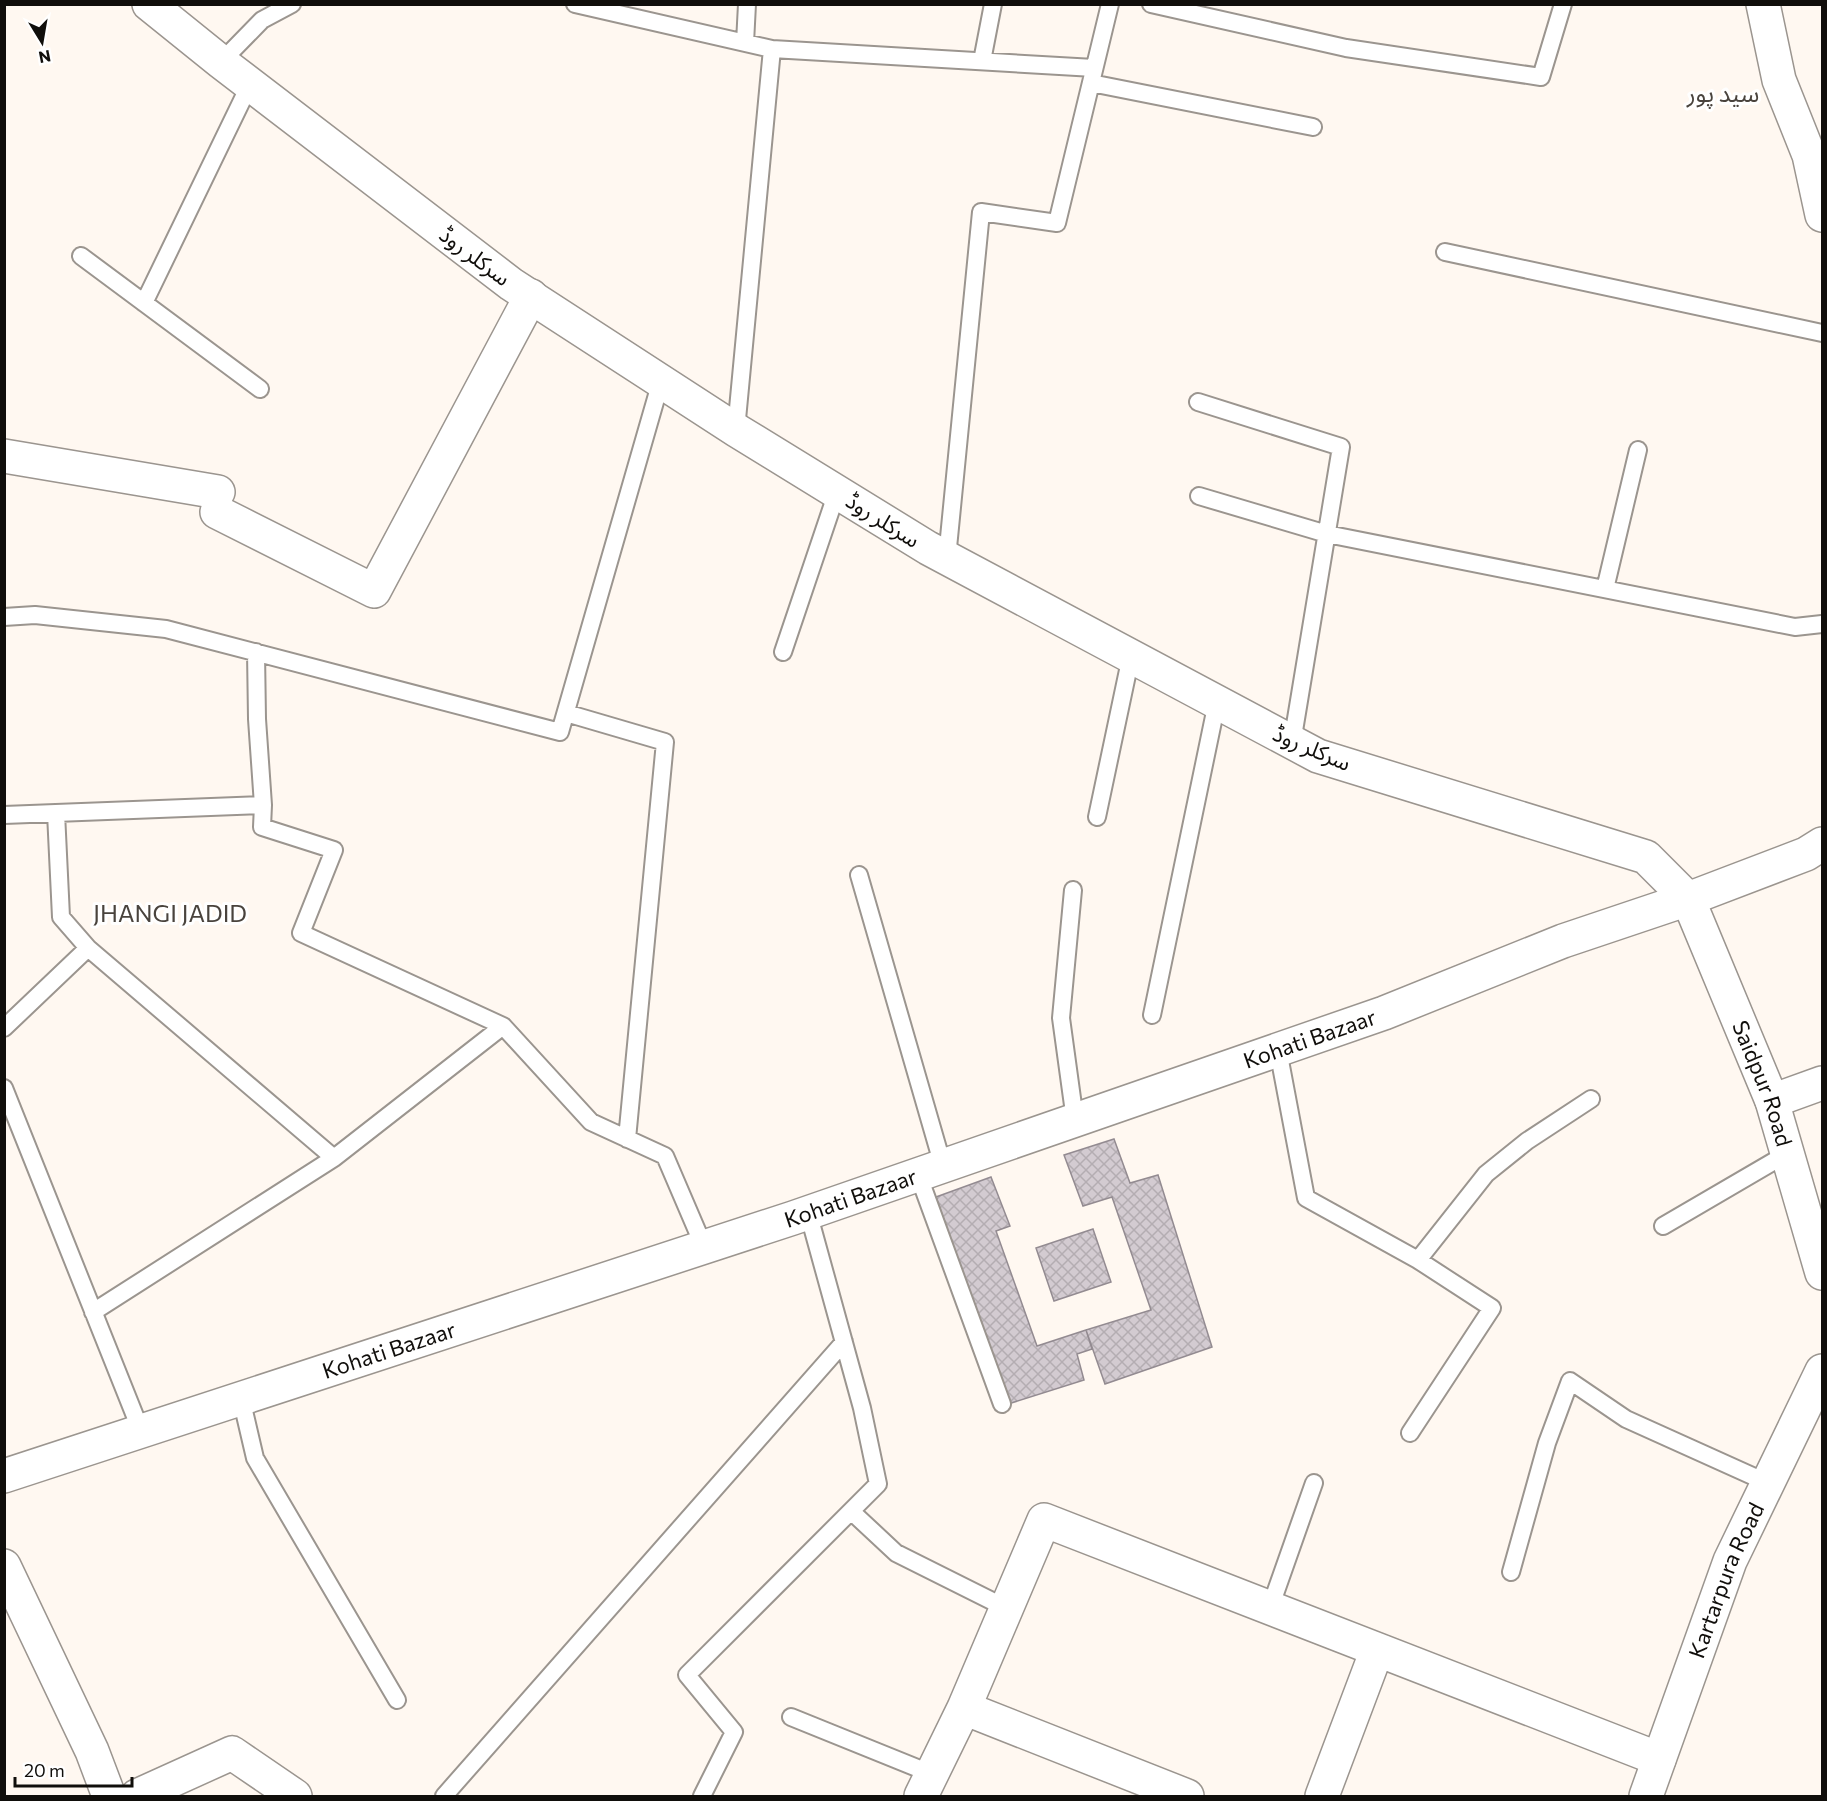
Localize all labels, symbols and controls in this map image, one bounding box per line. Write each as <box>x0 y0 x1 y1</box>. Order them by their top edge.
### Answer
north arrow <box>12 12 72 72</box>
text: N <box>37 47 53 68</box>
district label: سید پور <box>1686 78 1759 109</box>
street label: سرکلر روڈ <box>434 220 516 292</box>
street label: سرکلر روڈ <box>841 486 925 554</box>
street label: سرکلر روڈ <box>1269 719 1355 777</box>
district label: JHANGI JADID <box>93 898 247 927</box>
street label: Kohati Bazaar <box>1240 1003 1380 1074</box>
street label: Saidpur Road <box>1727 1016 1798 1149</box>
street label: Kohati Bazaar <box>781 1162 920 1233</box>
street label: Kohati Bazaar <box>319 1315 459 1384</box>
street label: Kartarpura Road <box>1682 1498 1769 1662</box>
scale bar <box>15 1750 132 1788</box>
text: 20 m <box>24 1759 65 1781</box>

